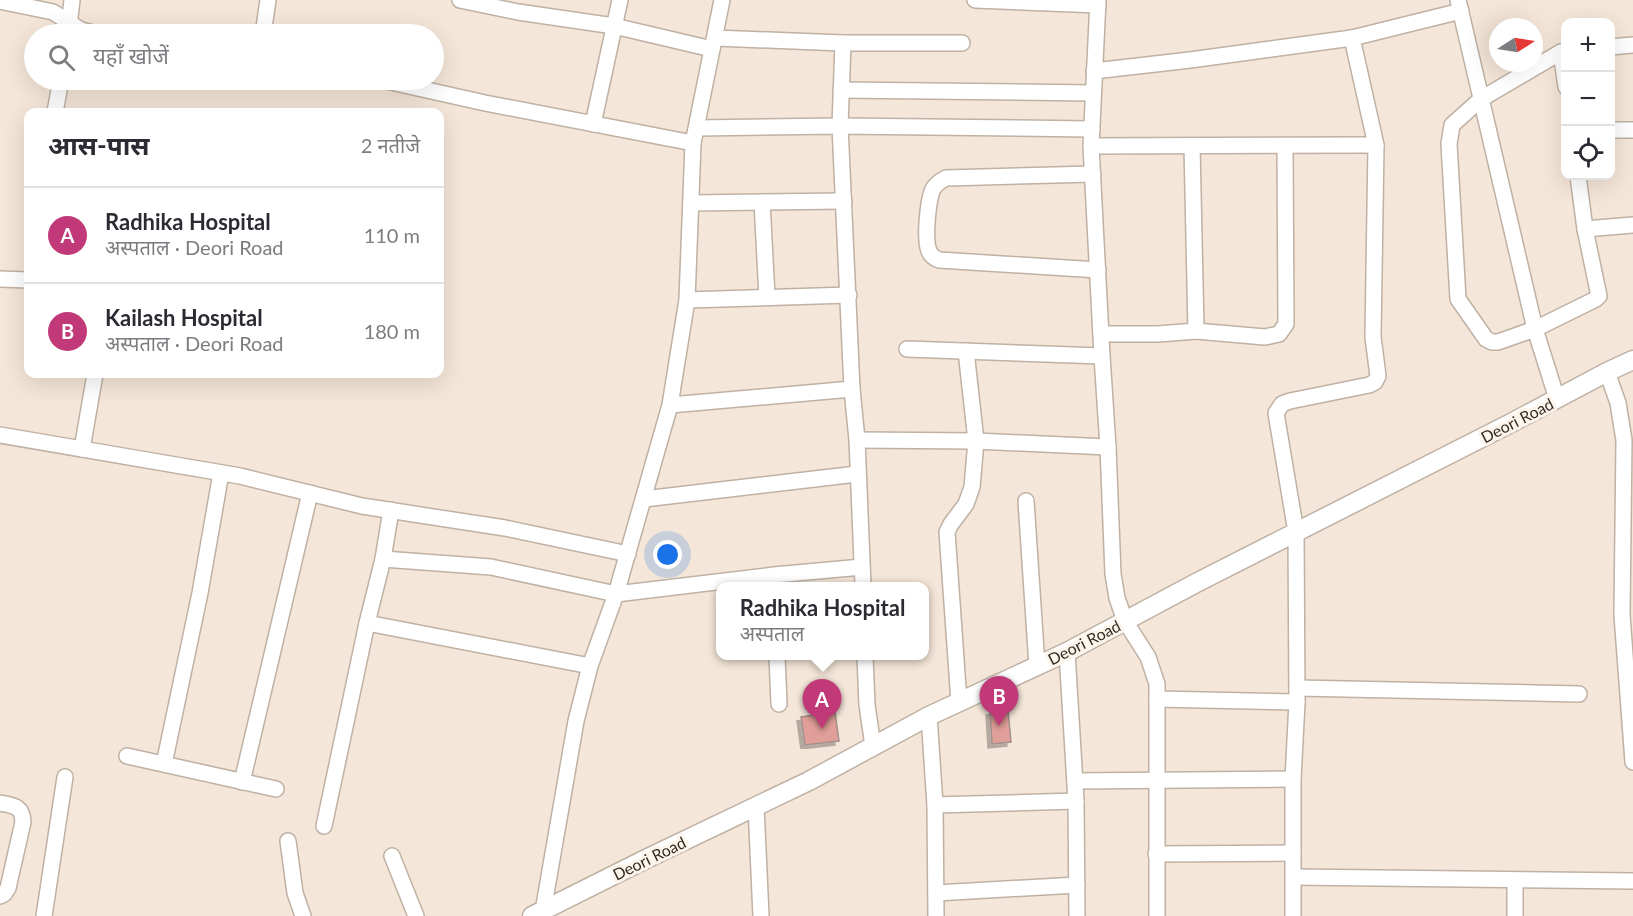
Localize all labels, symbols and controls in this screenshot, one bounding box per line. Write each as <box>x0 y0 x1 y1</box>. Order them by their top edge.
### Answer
north arrow <box>1489 18 1543 72</box>
map controls <box>1561 18 1615 180</box>
button: + <box>1561 18 1615 72</box>
search box <box>24 24 444 90</box>
icon: search <box>45 41 78 74</box>
text: यहाँ खोजें <box>93 42 169 69</box>
button: − <box>1561 72 1615 126</box>
button: locate <box>1561 126 1615 180</box>
text: आस-पास <box>48 129 150 161</box>
text: 2 नतीजे <box>361 133 420 157</box>
text: Radhika Hospital <box>105 208 271 235</box>
text: A <box>61 223 74 247</box>
text: 110 m <box>364 223 420 247</box>
text: अस्पताल · Deori Road <box>105 235 284 259</box>
text: Kailash Hospital <box>105 304 263 331</box>
text: B <box>61 319 74 343</box>
text: 180 m <box>364 319 420 343</box>
text: अस्पताल · Deori Road <box>105 331 284 355</box>
street label: Deori Road <box>1478 394 1556 446</box>
your location <box>653 540 682 569</box>
popup <box>716 582 929 660</box>
text: Radhika Hospital <box>740 594 905 621</box>
street label: Deori Road <box>1045 616 1123 668</box>
text: अस्पताल <box>740 621 804 645</box>
pin: B <box>980 676 1018 726</box>
pin: A <box>802 680 842 729</box>
street label: Deori Road <box>609 832 689 884</box>

